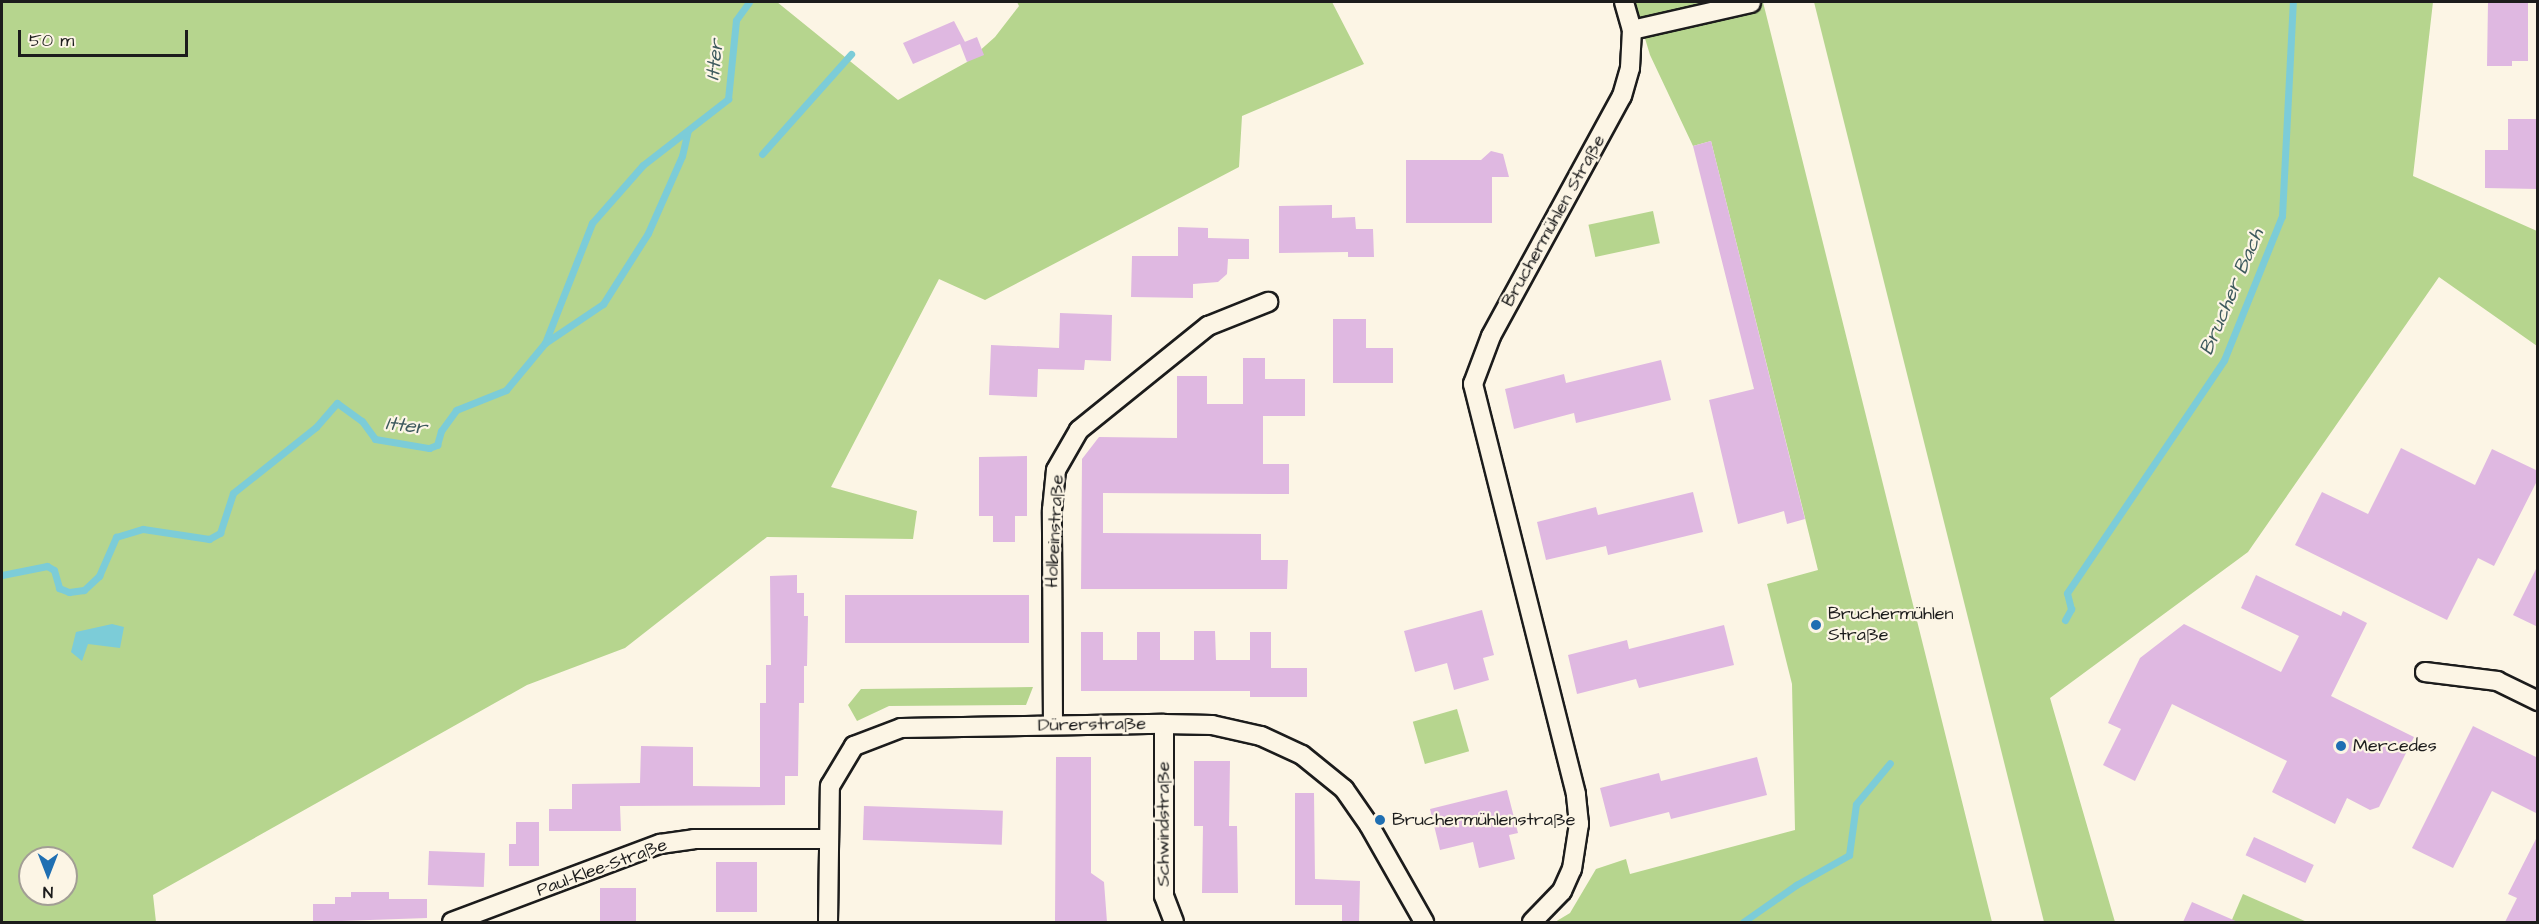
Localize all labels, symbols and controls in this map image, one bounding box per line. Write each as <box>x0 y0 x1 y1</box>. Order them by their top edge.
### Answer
scale bar <box>21 18 190 56</box>
text: 50 m <box>29 28 74 53</box>
water label: Itter <box>701 38 729 82</box>
street label: Bruchermühlen Straße <box>1498 131 1610 311</box>
water label: Brucher Bach <box>2195 225 2269 359</box>
water label: Itter <box>384 412 428 440</box>
street label: Holbeinstraße <box>1041 474 1069 588</box>
place label: Bruchermühlen Straße <box>1828 604 1953 646</box>
marker: Bruchermühlen Straße <box>1809 618 1823 632</box>
street label: Dürerstraße <box>1038 713 1146 737</box>
place label: Mercedes <box>2353 735 2437 757</box>
marker: Mercedes <box>2334 739 2348 753</box>
street label: Schwindstraße <box>1153 761 1175 887</box>
place label: Bruchermühlenstraße <box>1392 809 1575 831</box>
marker: Bruchermühlenstraße <box>1373 813 1387 827</box>
street label: Paul-Klee-Straße <box>534 834 670 902</box>
north arrow <box>18 846 78 906</box>
text: N <box>43 881 53 903</box>

